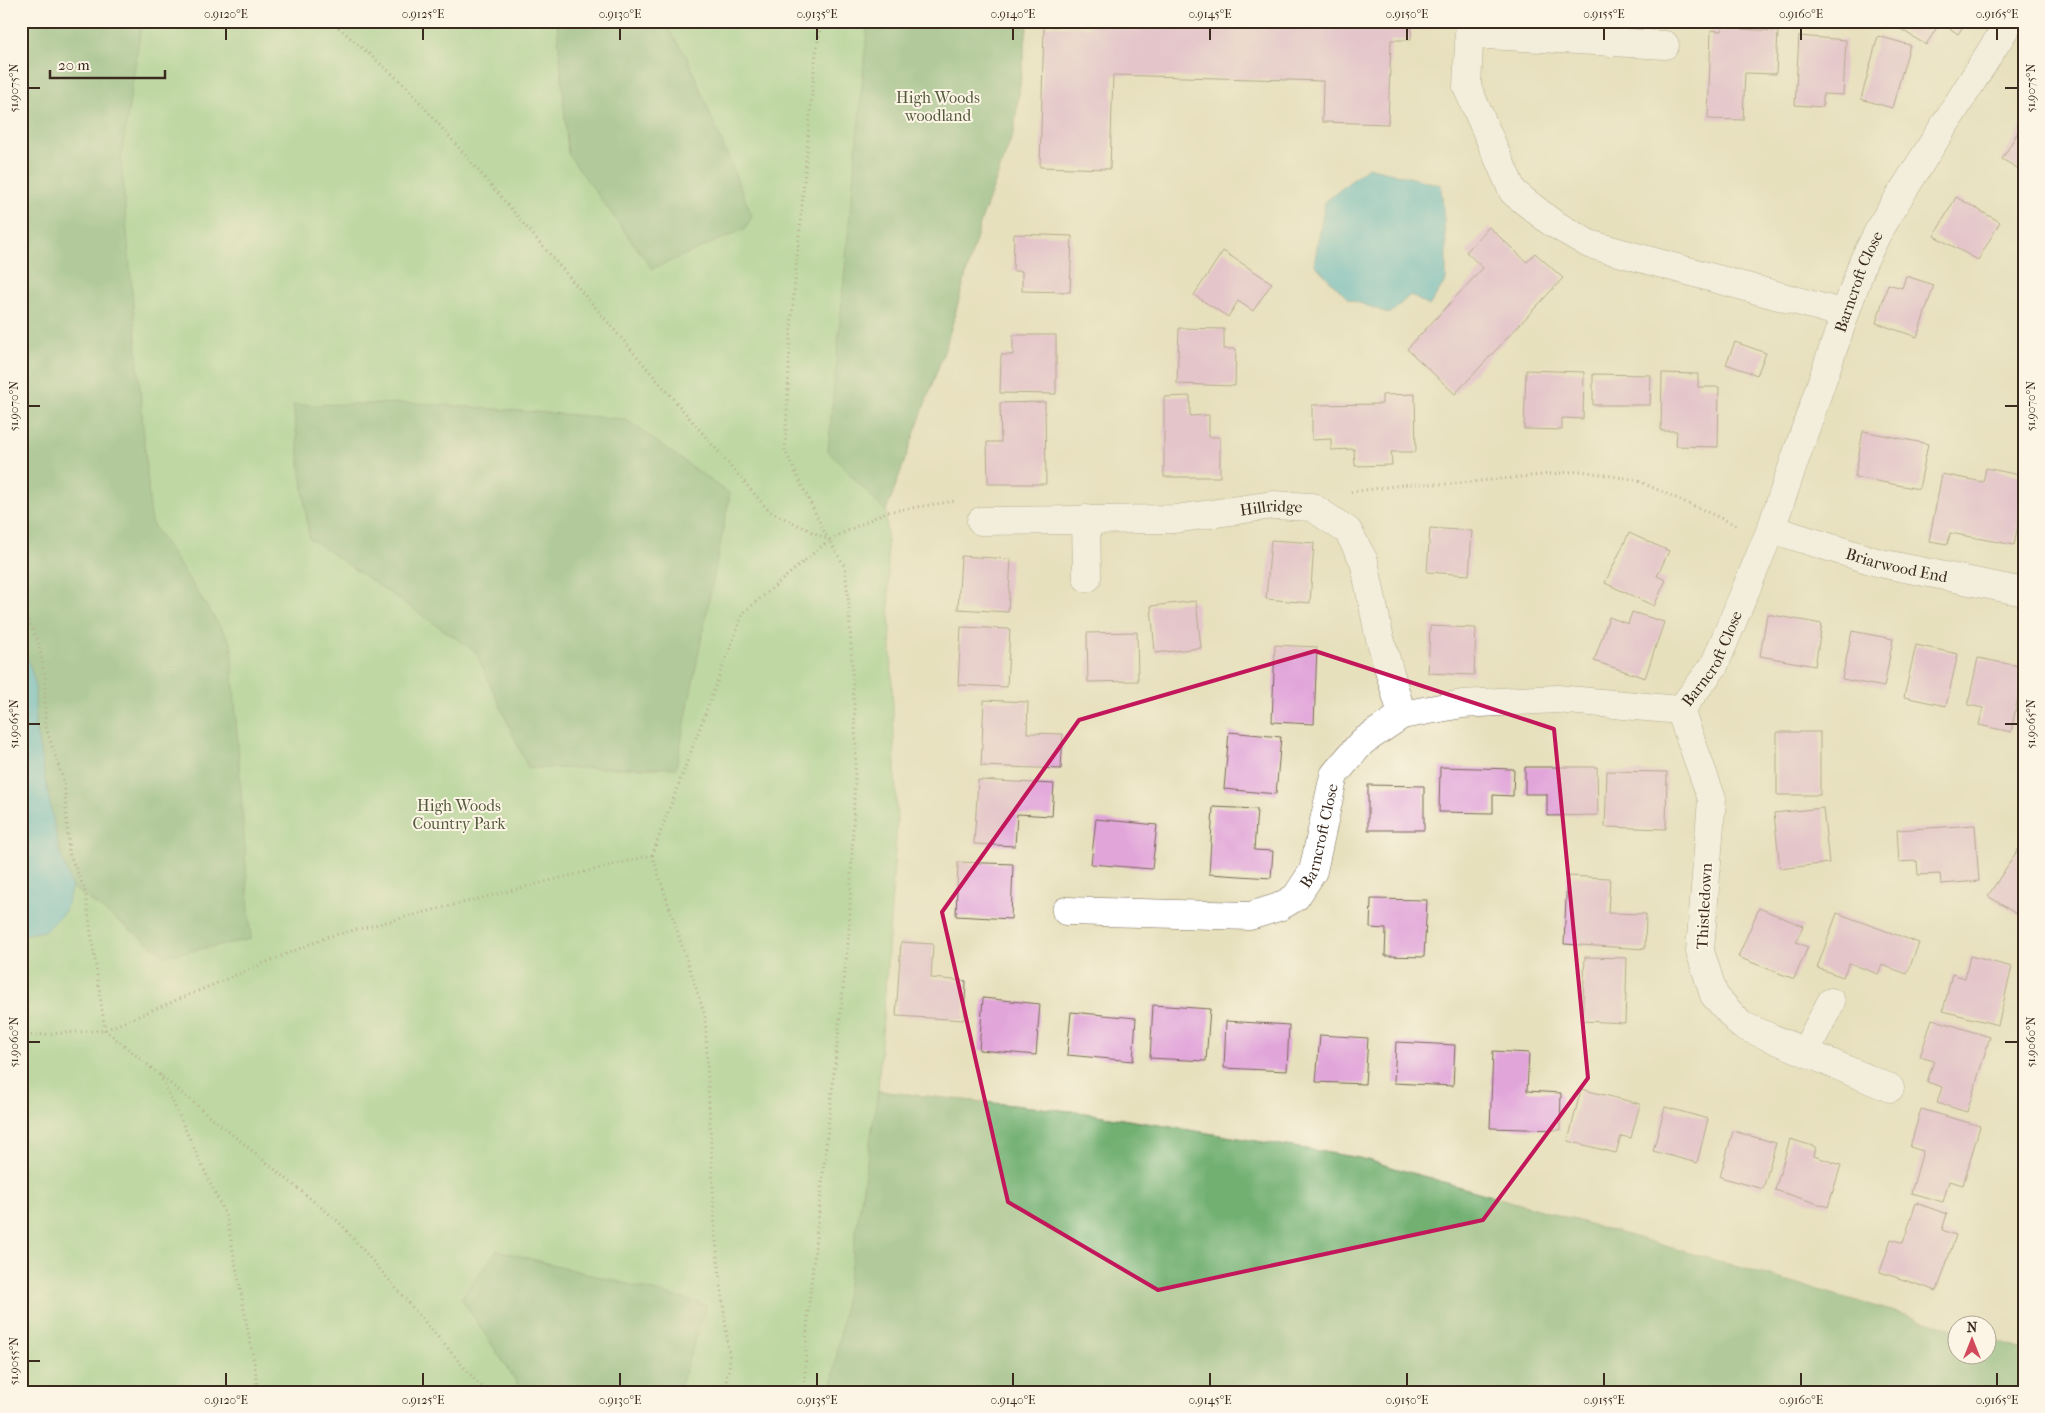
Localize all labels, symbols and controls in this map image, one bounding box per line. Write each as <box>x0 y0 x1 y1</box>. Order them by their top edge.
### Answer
text: 0.9120°E <box>204 7 248 21</box>
text: 0.9125°E <box>402 7 444 21</box>
text: 0.9130°E <box>599 7 641 21</box>
text: 0.9135°E <box>796 7 838 21</box>
text: 0.9140°E <box>991 7 1035 21</box>
text: 0.9145°E <box>1188 7 1232 21</box>
text: 0.9150°E <box>1386 7 1428 21</box>
text: 0.9155°E <box>1583 7 1625 21</box>
text: 0.9160°E <box>1779 7 1823 21</box>
text: 0.9165°E <box>1976 7 2018 21</box>
scale bar <box>50 48 165 80</box>
text: 20 m <box>58 56 90 74</box>
text: 51.9075°N <box>7 64 21 113</box>
text: 51.9075°N <box>2024 64 2038 113</box>
park label: High Woods woodland <box>896 88 980 125</box>
street label: Barncroft Close <box>1830 228 1887 335</box>
text: 51.9070°N <box>7 381 21 431</box>
text: 51.9070°N <box>2024 381 2038 431</box>
street label: Hillridge <box>1239 495 1303 519</box>
street label: Briarwood End <box>1844 543 1950 586</box>
street label: Barncroft Close <box>1677 608 1746 710</box>
text: 51.9065°N <box>7 699 21 749</box>
text: 51.9065°N <box>2024 699 2038 749</box>
street label: Barncroft Close <box>1295 782 1341 891</box>
park label: High Woods Country Park <box>412 796 506 833</box>
street label: Thistledown <box>1692 862 1716 950</box>
text: 51.9060°N <box>7 1016 21 1068</box>
text: 51.9060°N <box>2024 1016 2038 1068</box>
north arrow <box>1948 1316 1998 1366</box>
text: N <box>1967 1319 1978 1336</box>
text: 51.9055°N <box>7 1337 21 1385</box>
text: 0.9120°E <box>204 1393 248 1407</box>
text: 0.9125°E <box>402 1393 444 1407</box>
text: 0.9130°E <box>599 1393 641 1407</box>
text: 0.9135°E <box>796 1393 838 1407</box>
text: 0.9140°E <box>991 1393 1035 1407</box>
text: 0.9145°E <box>1188 1393 1232 1407</box>
text: 0.9150°E <box>1386 1393 1428 1407</box>
text: 0.9155°E <box>1583 1393 1625 1407</box>
text: 0.9160°E <box>1779 1393 1823 1407</box>
text: 0.9165°E <box>1976 1393 2018 1407</box>

